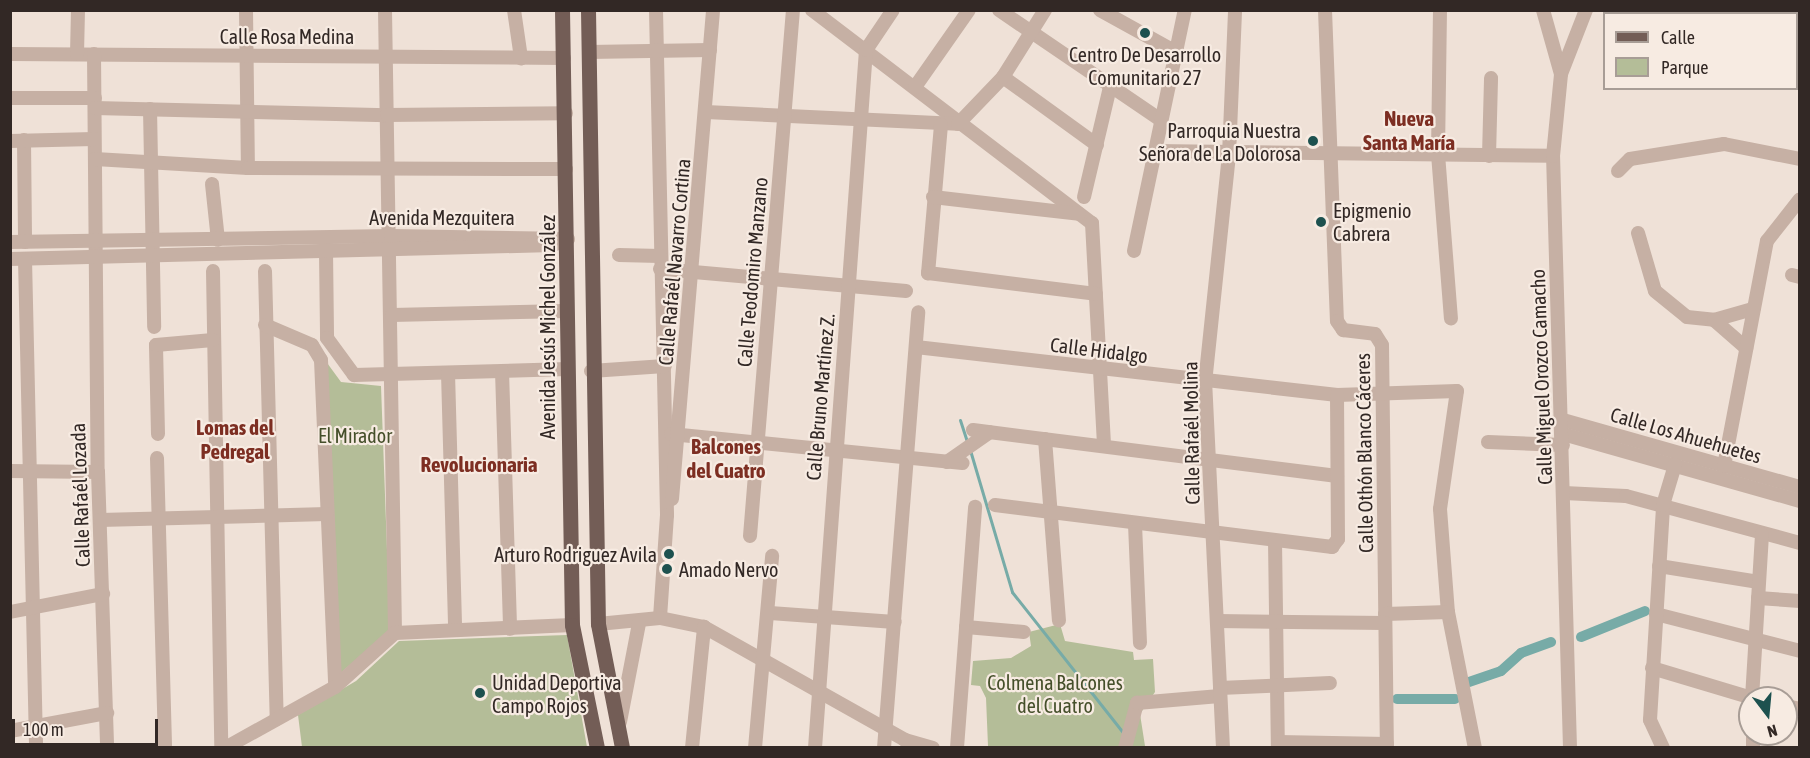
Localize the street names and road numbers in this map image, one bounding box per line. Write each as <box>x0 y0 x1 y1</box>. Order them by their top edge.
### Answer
street label: Calle Rosa Medina <box>220 24 354 48</box>
street label: Calle Rafaél Navarro Cortina <box>653 158 695 366</box>
street label: Calle Teodomiro Manzano <box>732 176 772 368</box>
street label: Avenida Mezquitera <box>369 205 515 229</box>
street label: Avenida Jesús Michel González <box>535 215 559 439</box>
street label: Calle Miguel Orozco Camacho <box>1525 269 1557 485</box>
street label: Calle Bruno Martínez Z. <box>801 313 839 481</box>
street label: Calle Hidalgo <box>1049 332 1149 368</box>
street label: Calle Othón Blanco Cáceres <box>1350 353 1378 553</box>
street label: Calle Rafaél Molina <box>1178 361 1204 505</box>
street label: Calle Los Ahuehuetes <box>1608 402 1764 468</box>
street label: Calle Rafaél Lozada <box>65 423 95 567</box>

